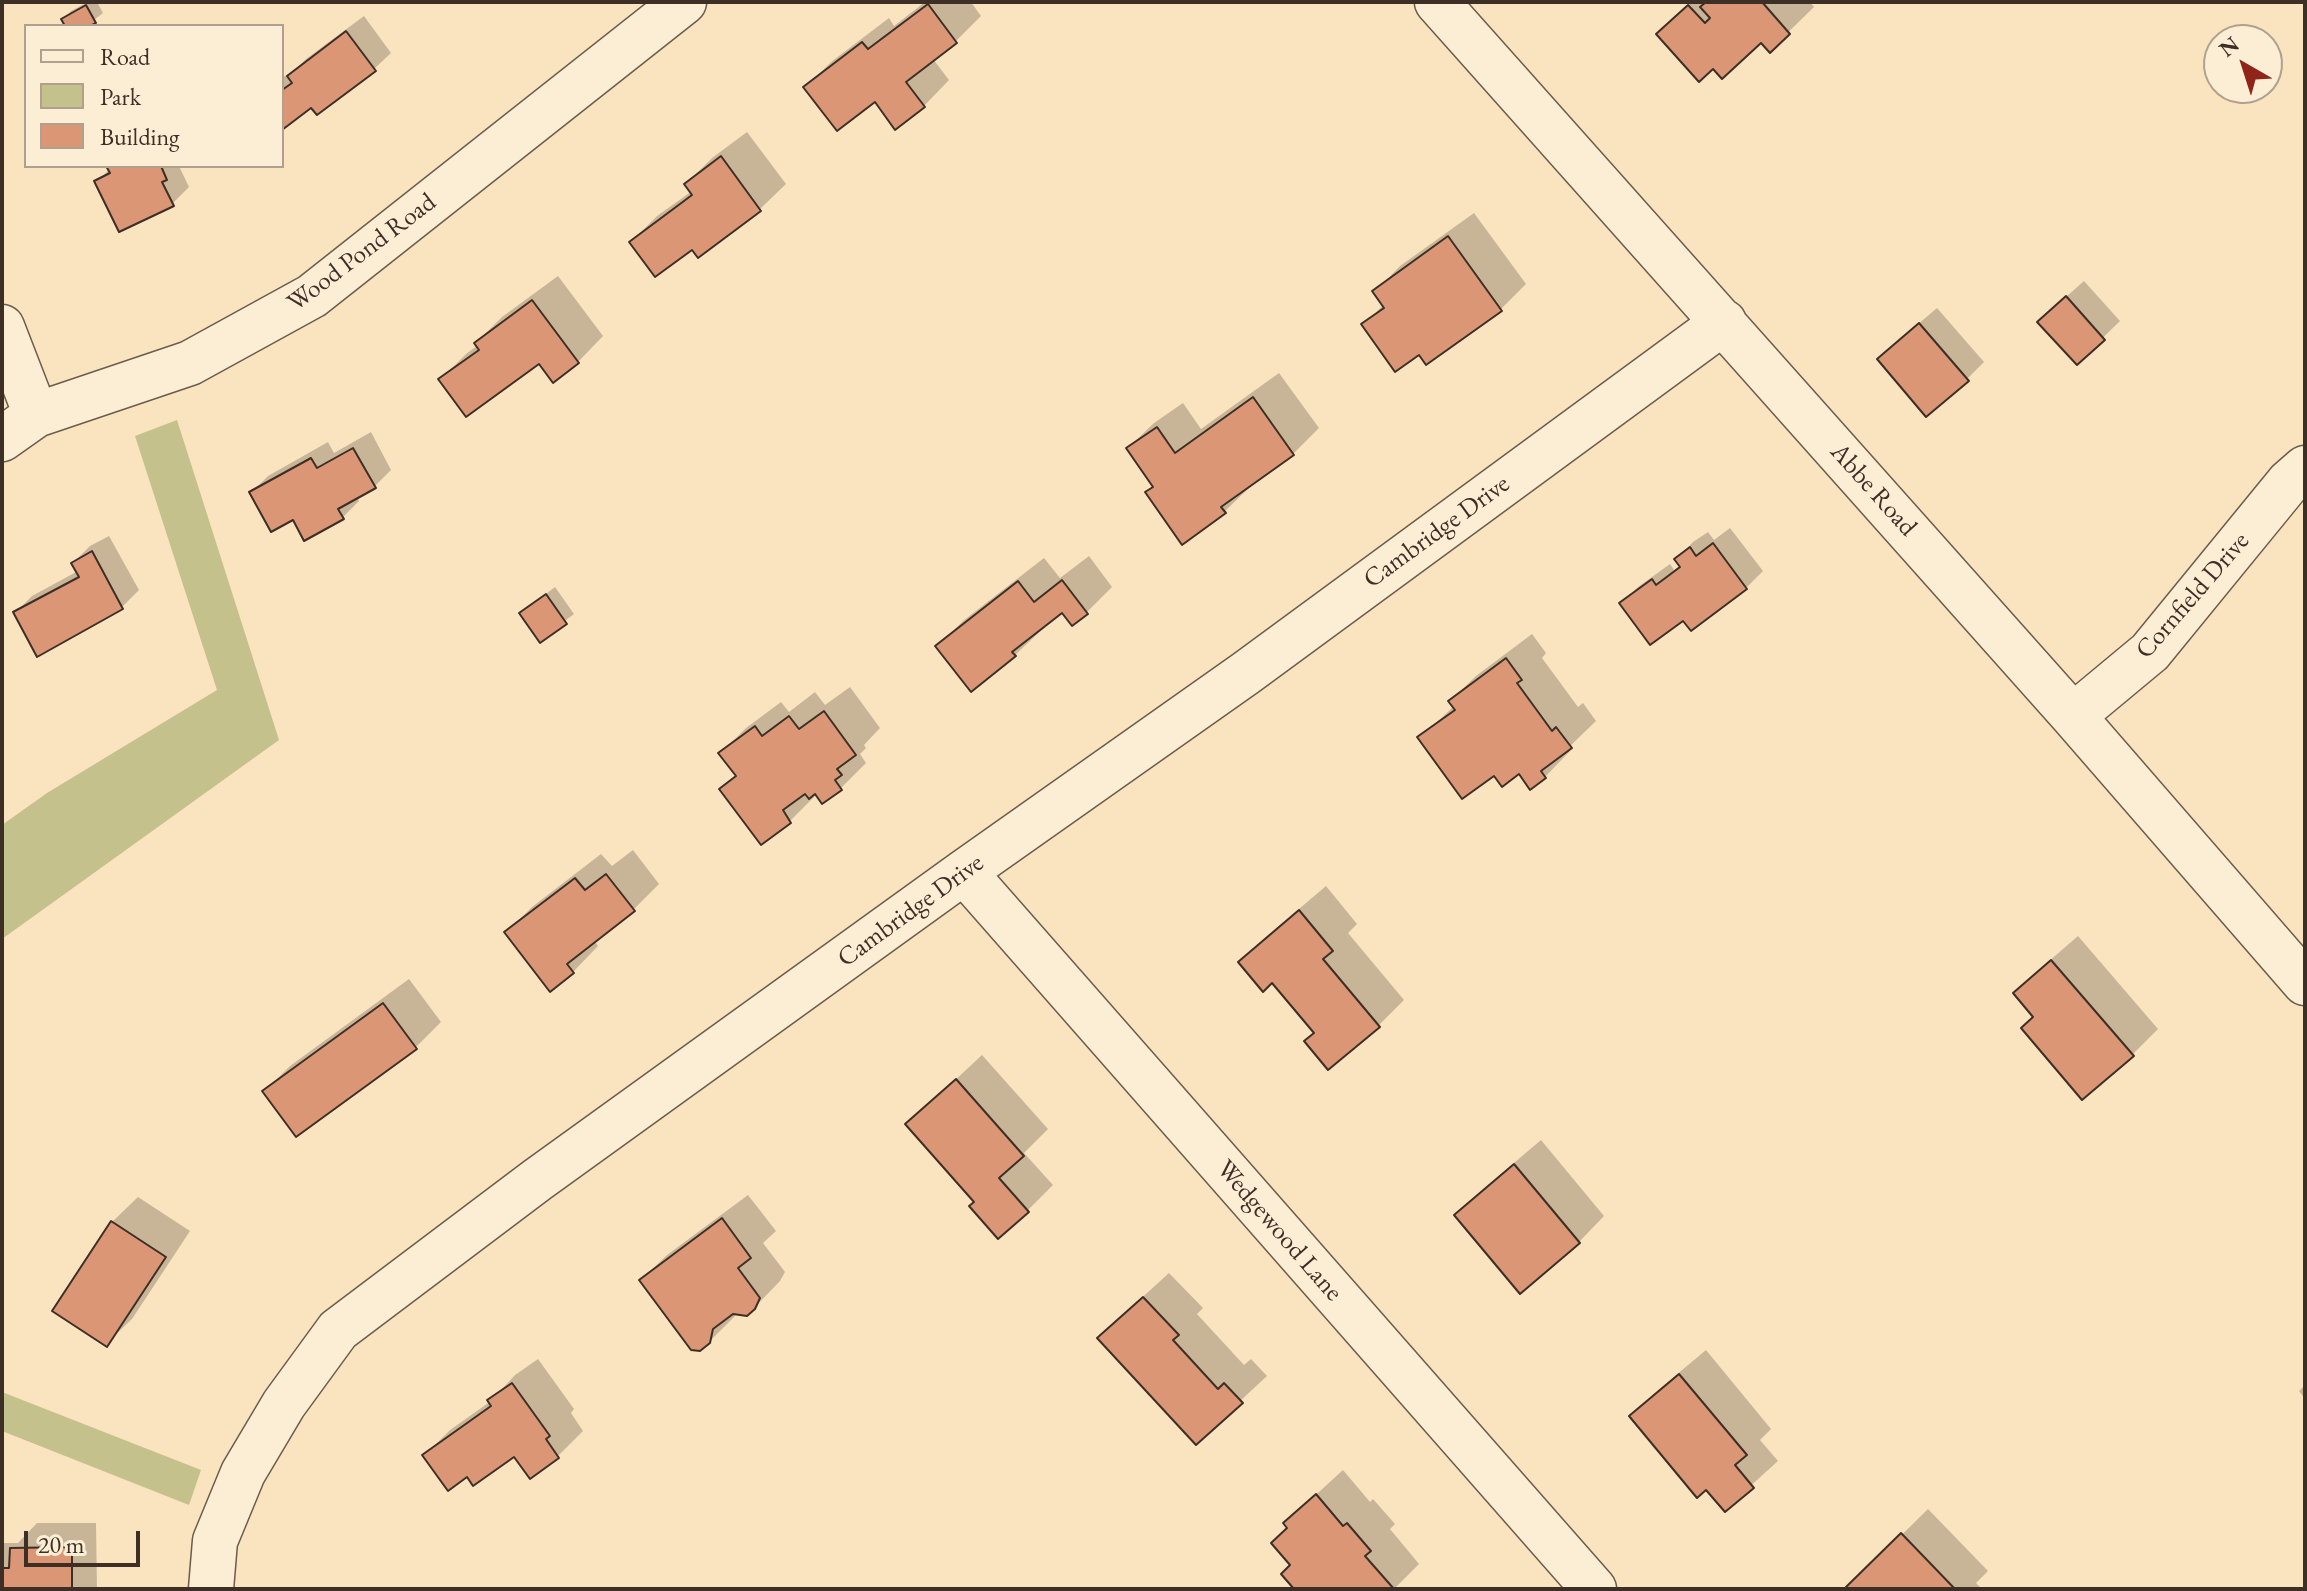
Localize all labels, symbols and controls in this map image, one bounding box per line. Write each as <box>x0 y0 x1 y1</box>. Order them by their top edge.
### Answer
legend <box>24 24 284 168</box>
north arrow <box>2203 24 2283 104</box>
text: N <box>2213 30 2245 63</box>
text: Road <box>100 41 150 72</box>
text: Park <box>100 81 141 112</box>
text: Building <box>100 121 180 152</box>
street label: Wood Pond Road <box>282 187 442 319</box>
street label: Abbe Road <box>1823 437 1923 543</box>
street label: Cambridge Drive <box>1358 469 1516 595</box>
street label: Cornfield Drive <box>2130 526 2256 666</box>
street label: Cambridge Drive <box>832 848 990 974</box>
street label: Wedgewood Lane <box>1209 1154 1349 1308</box>
scale bar <box>28 1515 144 1565</box>
text: 20 m <box>38 1529 85 1560</box>

